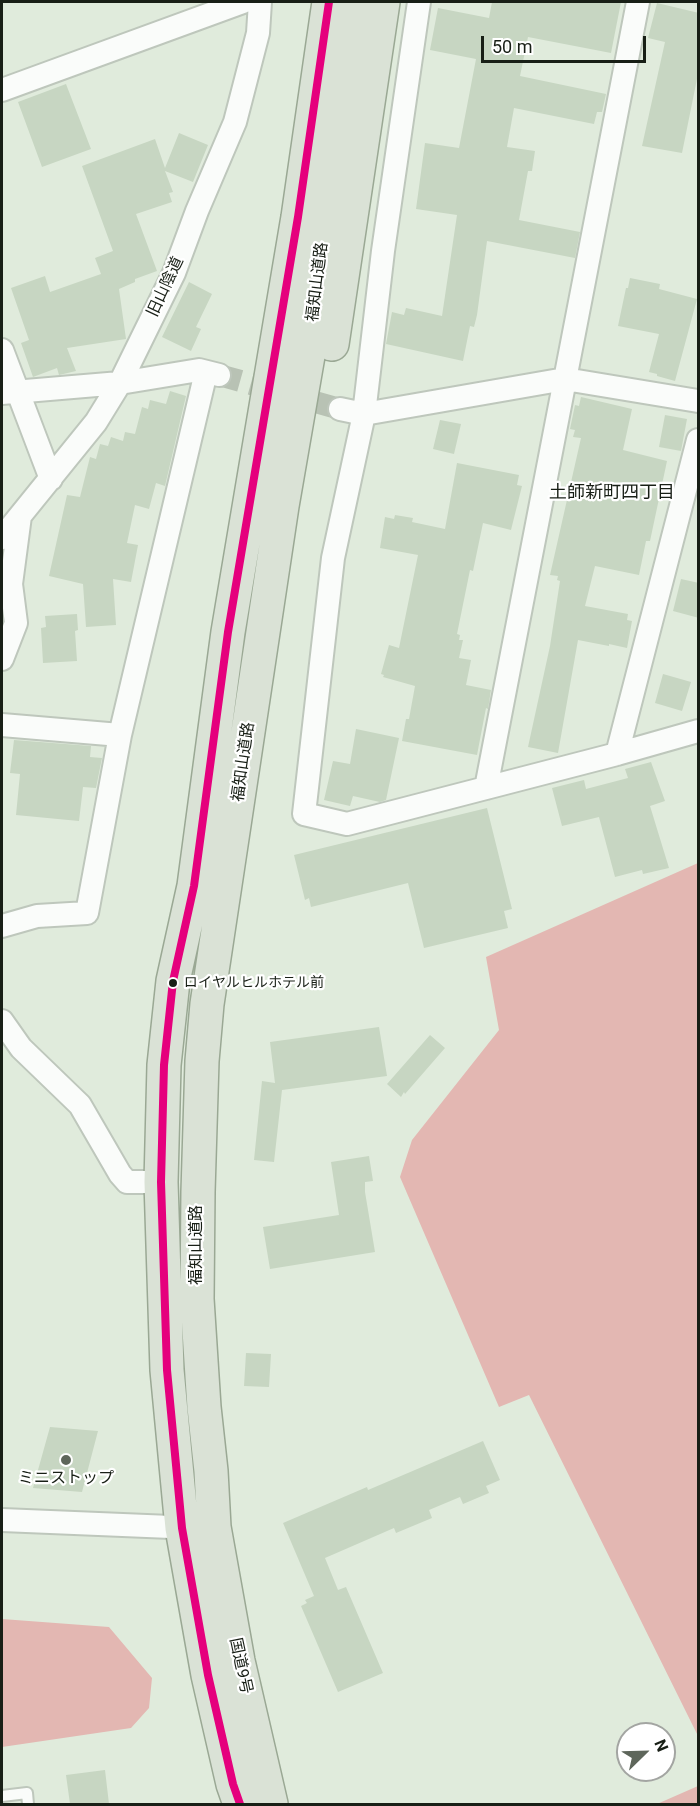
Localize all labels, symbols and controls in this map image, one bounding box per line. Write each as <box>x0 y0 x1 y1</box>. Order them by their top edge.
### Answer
scale bar <box>484 24 649 62</box>
text: 50 m <box>492 36 532 57</box>
street label: 福知山道路 <box>304 241 332 323</box>
street label: 旧山陰道 <box>144 254 188 320</box>
district label: 土師新町四丁目 <box>549 482 675 504</box>
street label: 福知山道路 <box>229 721 259 803</box>
place label: ロイヤルヒルホテル前 <box>184 975 324 991</box>
marker: ロイヤルヒルホテル前 <box>167 977 179 989</box>
street label: 福知山道路 <box>187 1205 207 1285</box>
marker: ミニストップ <box>59 1453 73 1467</box>
place label: ミニストップ <box>18 1469 114 1489</box>
street label: 国道9号 <box>225 1636 255 1696</box>
north arrow <box>616 1722 676 1782</box>
text: N <box>650 1737 672 1754</box>

